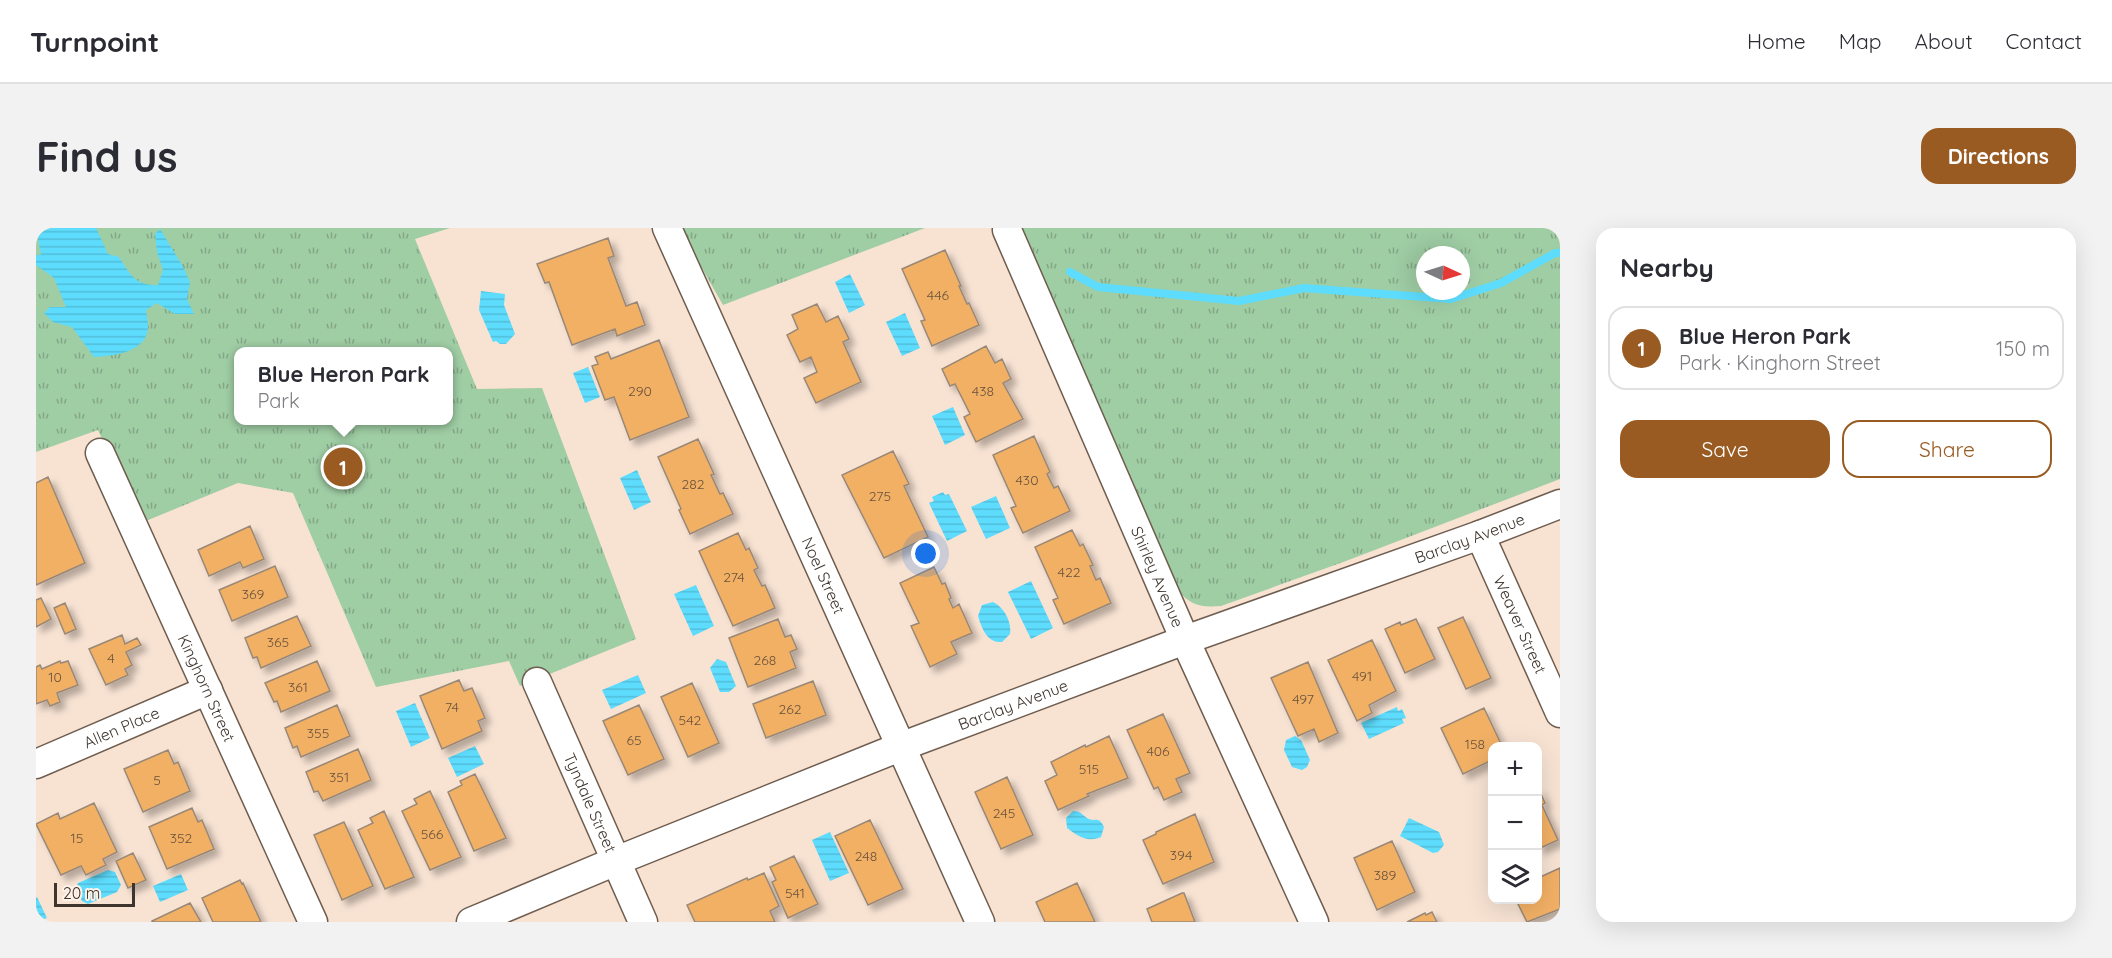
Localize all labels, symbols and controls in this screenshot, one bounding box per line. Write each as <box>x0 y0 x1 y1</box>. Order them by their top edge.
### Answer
text: Turnpoint <box>30 24 159 59</box>
text: Home <box>1747 28 1806 54</box>
text: Map <box>1839 28 1882 54</box>
text: About <box>1915 28 1973 54</box>
text: Contact <box>2006 28 2082 54</box>
button: Directions <box>1921 128 2076 184</box>
text: Find us <box>36 130 178 183</box>
north arrow <box>1416 246 1470 300</box>
text: Nearby <box>1620 251 1714 284</box>
house number: 446 <box>927 286 950 304</box>
text: Blue Heron Park <box>1679 322 1851 350</box>
text: 1 <box>1638 336 1645 361</box>
text: 150 m <box>1996 336 2050 361</box>
popup <box>234 347 453 425</box>
text: Park · Kinghorn Street <box>1679 350 1881 375</box>
text: Blue Heron Park <box>257 360 430 388</box>
house number: 290 <box>628 382 652 400</box>
house number: 438 <box>972 382 994 400</box>
text: Park <box>257 388 300 413</box>
button: Save <box>1620 420 1830 478</box>
button: Share <box>1842 420 2052 478</box>
pin: 1 <box>324 444 362 490</box>
house number: 430 <box>1015 471 1039 489</box>
house number: 282 <box>681 475 705 493</box>
house number: 275 <box>869 487 891 505</box>
street label: Barclay Avenue <box>1412 509 1527 567</box>
street label: Shirley Avenue <box>1127 523 1188 630</box>
street label: Noel Street <box>798 534 850 617</box>
your location <box>911 539 940 568</box>
house number: 422 <box>1058 563 1081 581</box>
house number: 274 <box>723 568 745 586</box>
street label: Weaver Street <box>1489 572 1551 677</box>
house number: 369 <box>242 585 265 603</box>
street label: Kinghorn Street <box>174 631 240 745</box>
house number: 365 <box>267 633 289 651</box>
house number: 4 <box>107 649 115 667</box>
house number: 268 <box>754 651 776 669</box>
house number: 491 <box>1352 667 1372 685</box>
house number: 10 <box>48 668 62 686</box>
street label: Barclay Avenue <box>955 675 1071 734</box>
house number: 361 <box>288 678 308 696</box>
house number: 497 <box>1292 690 1314 708</box>
house number: 74 <box>445 698 459 716</box>
house number: 262 <box>778 700 802 718</box>
street label: Allen Place <box>80 702 162 752</box>
house number: 542 <box>679 711 702 729</box>
house number: 355 <box>307 724 329 742</box>
house number: 65 <box>626 731 642 749</box>
house number: 158 <box>1465 735 1485 753</box>
house number: 406 <box>1146 742 1170 760</box>
map controls <box>1488 742 1542 904</box>
button: + <box>1488 742 1542 796</box>
street label: Tyndale Street <box>560 750 621 856</box>
house number: 515 <box>1079 760 1099 778</box>
house number: 351 <box>329 768 349 786</box>
house number: 5 <box>153 771 161 789</box>
button: − <box>1488 796 1542 850</box>
house number: 245 <box>993 804 1015 822</box>
house number: 566 <box>421 825 444 843</box>
house number: 15 <box>71 829 83 847</box>
house number: 352 <box>170 829 193 847</box>
house number: 394 <box>1170 846 1192 864</box>
house number: 248 <box>855 847 877 865</box>
button: layers <box>1488 850 1542 904</box>
house number: 389 <box>1374 866 1397 884</box>
scale bar <box>54 880 135 908</box>
text: 20 m <box>63 883 100 903</box>
house number: 541 <box>785 884 805 902</box>

